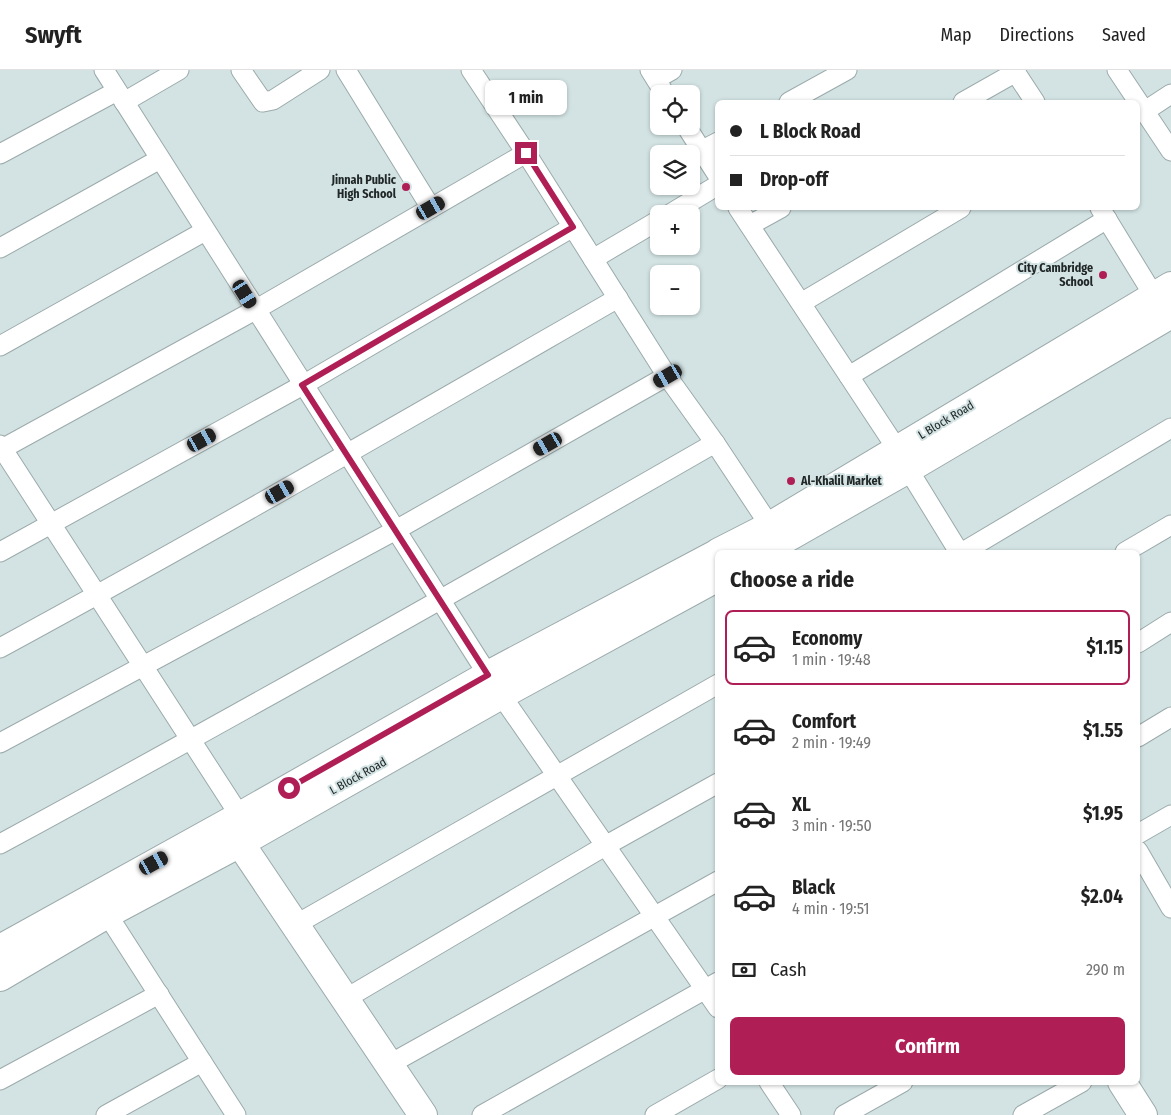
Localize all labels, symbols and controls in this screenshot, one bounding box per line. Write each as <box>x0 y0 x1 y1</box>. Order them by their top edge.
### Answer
text: Swyft <box>25 21 82 49</box>
text: Map <box>940 24 972 46</box>
text: Directions <box>1000 24 1074 46</box>
text: Saved <box>1102 24 1146 46</box>
callout: 1 min <box>485 81 567 116</box>
map controls <box>650 85 700 315</box>
button: locate <box>650 85 700 135</box>
text: 1 min <box>509 88 543 107</box>
text: L Block Road <box>760 120 861 143</box>
route end <box>515 142 537 164</box>
button: layers <box>650 145 700 195</box>
text: Drop-off <box>760 168 828 191</box>
place label: Jinnah Public High School <box>330 173 397 201</box>
marker: Jinnah Public High School <box>400 181 412 193</box>
car <box>414 194 447 222</box>
button: + <box>650 205 700 255</box>
place label: City Cambridge School <box>1018 261 1094 289</box>
button: − <box>650 265 700 315</box>
marker: City Cambridge School <box>1097 269 1109 281</box>
car <box>230 277 259 311</box>
car <box>651 362 684 390</box>
street label: L Block Road <box>916 398 976 442</box>
car <box>185 426 218 454</box>
car <box>531 430 564 458</box>
place label: Al-Khalil Market <box>800 474 882 488</box>
marker: Al-Khalil Market <box>785 475 797 487</box>
car <box>263 478 296 506</box>
text: Choose a ride <box>730 566 854 593</box>
icon: car <box>732 625 777 670</box>
text: Economy <box>792 627 862 650</box>
text: $1.15 <box>1086 636 1123 659</box>
text: 1 min · 19:48 <box>792 650 871 669</box>
icon: car <box>732 708 777 753</box>
text: Comfort <box>792 710 856 733</box>
text: $1.55 <box>1083 719 1123 742</box>
text: 2 min · 19:49 <box>792 733 871 752</box>
street label: L Block Road <box>327 755 389 797</box>
route start <box>278 777 300 799</box>
icon: car <box>732 791 777 836</box>
text: XL <box>792 793 811 816</box>
text: $1.95 <box>1083 802 1123 825</box>
text: 3 min · 19:50 <box>792 816 872 835</box>
car <box>137 849 170 877</box>
icon: car <box>732 874 777 919</box>
text: Black <box>792 876 835 899</box>
text: $2.04 <box>1081 885 1123 908</box>
text: 4 min · 19:51 <box>792 899 869 918</box>
icon: cash <box>730 956 758 984</box>
text: Cash <box>770 958 807 981</box>
text: 290 m <box>1086 960 1125 979</box>
button: Confirm <box>730 1017 1125 1075</box>

